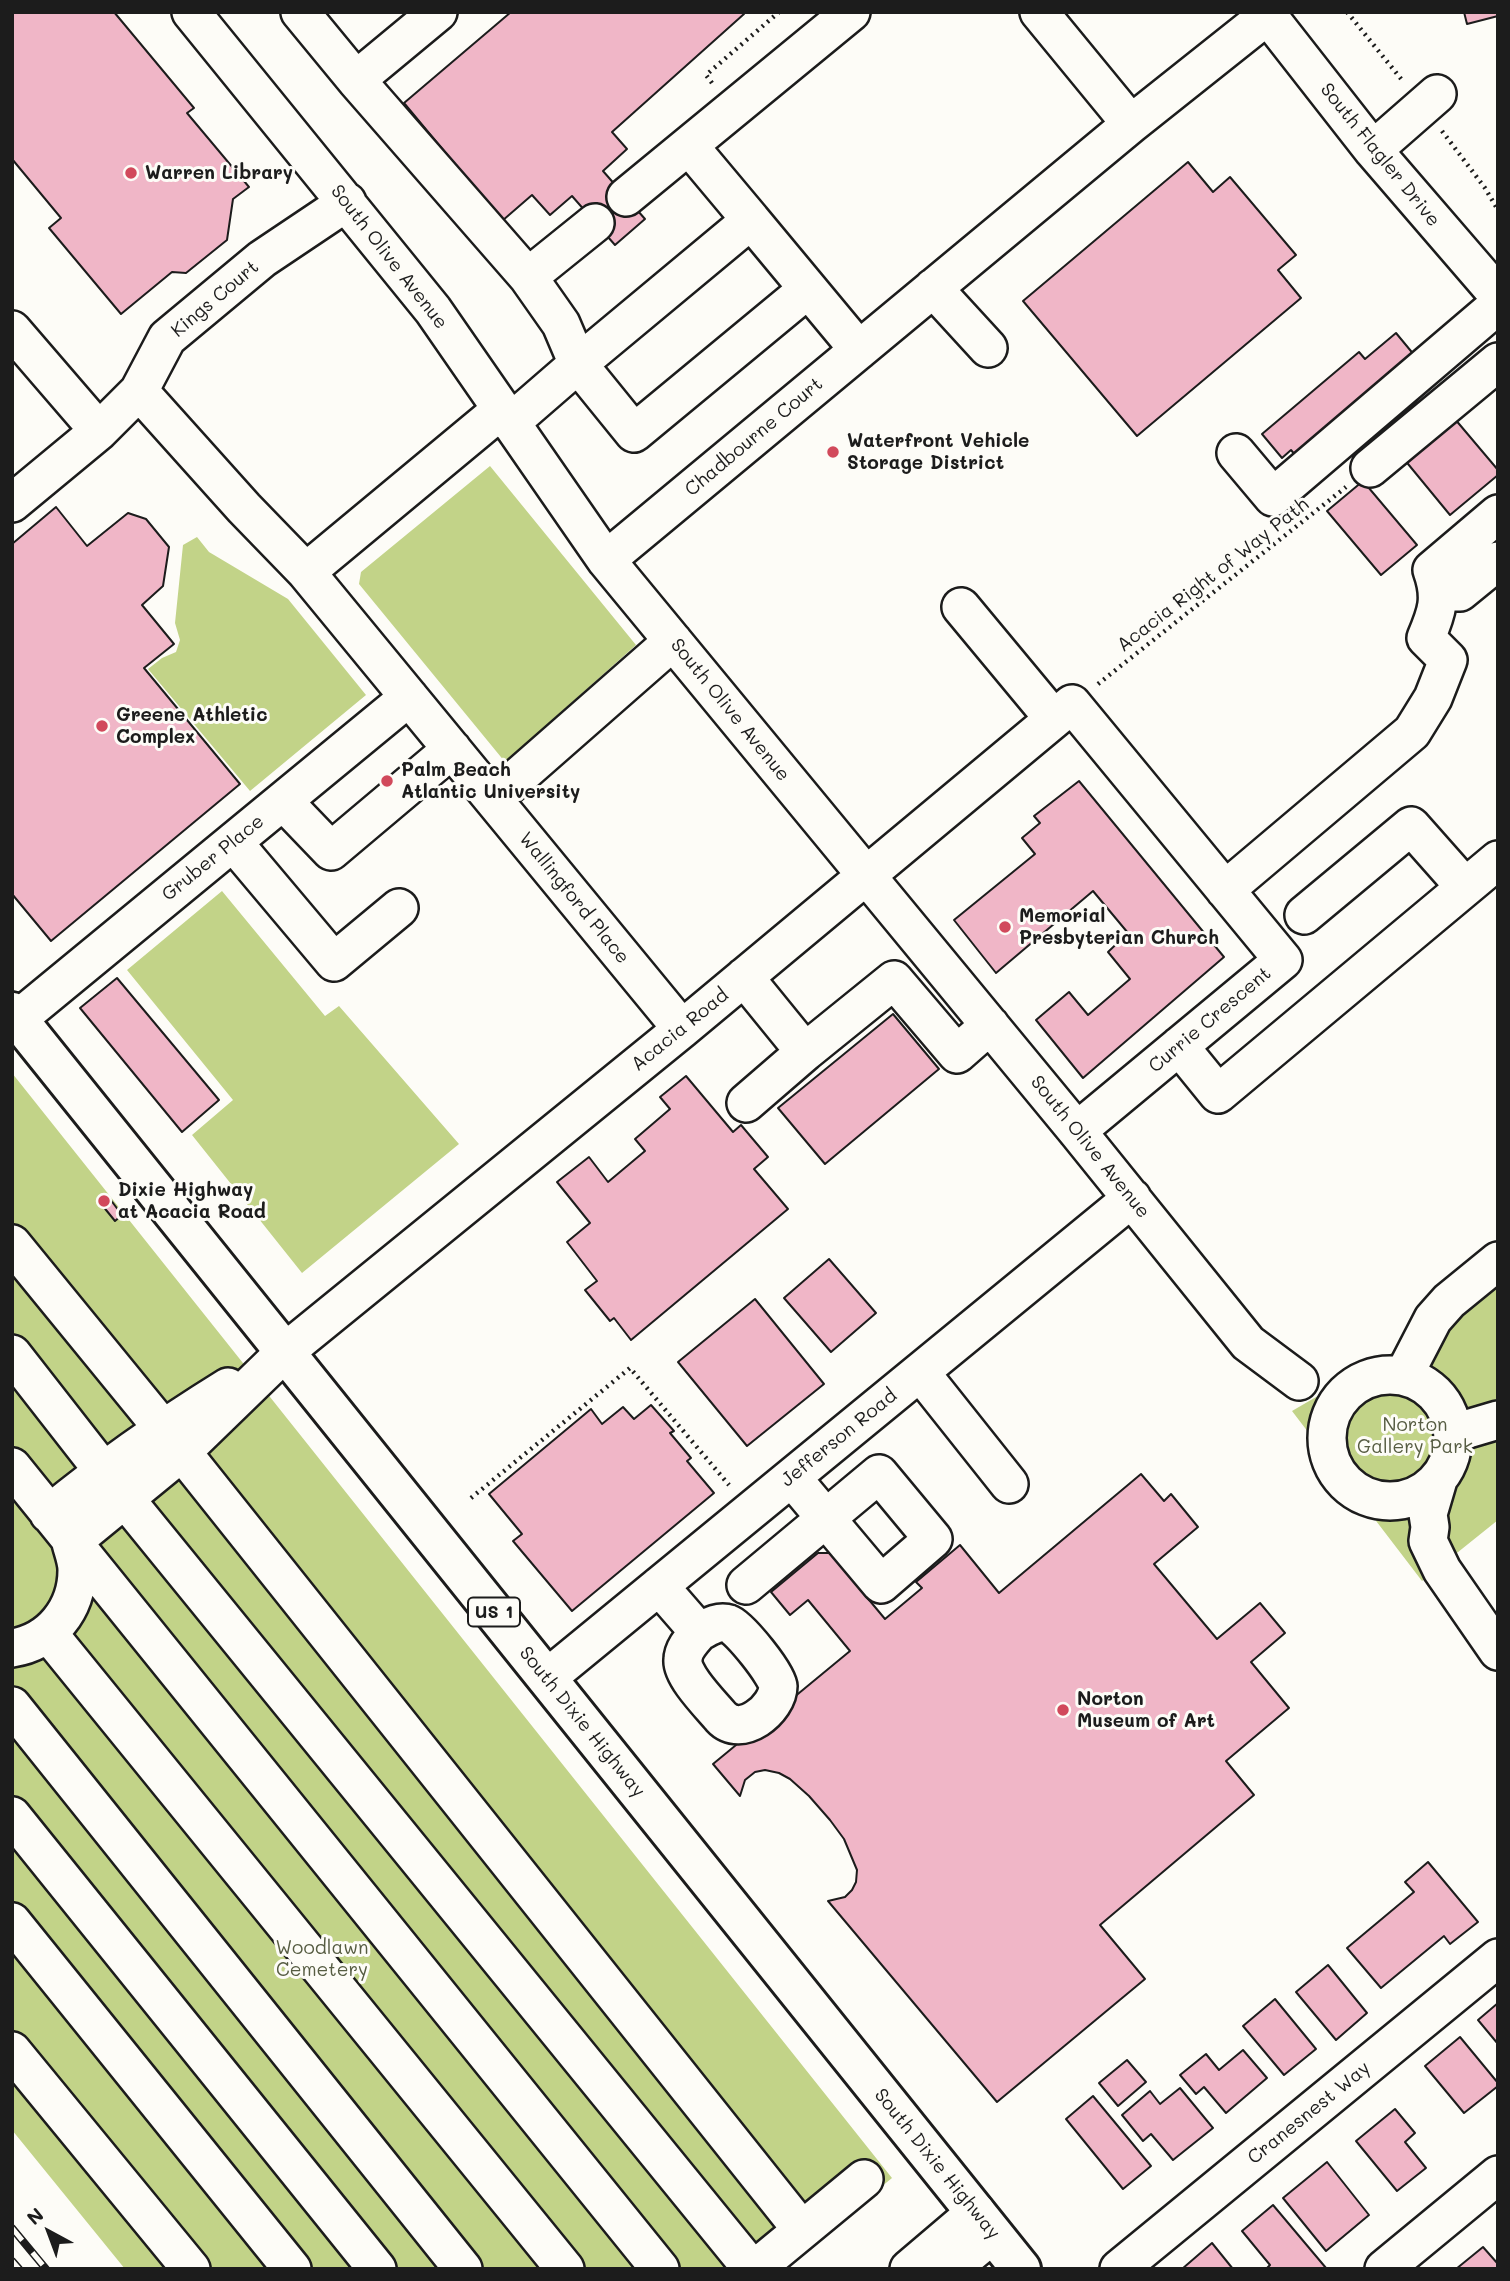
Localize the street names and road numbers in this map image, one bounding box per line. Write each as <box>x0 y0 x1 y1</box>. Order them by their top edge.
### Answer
street label: South Flagler Drive <box>1315 79 1445 231</box>
street label: South Olive Avenue <box>326 180 452 334</box>
street label: Kings Court <box>167 256 263 342</box>
street label: Chadbourne Court <box>680 373 828 501</box>
street label: Acacia Right of Way Path <box>1113 493 1313 657</box>
street label: South Olive Avenue <box>666 634 794 786</box>
street label: Gruber Place <box>157 810 269 906</box>
street label: Wallingford Place <box>514 828 634 968</box>
street label: Currie Crescent <box>1144 962 1276 1078</box>
street label: Acacia Road <box>627 984 733 1076</box>
street label: South Olive Avenue <box>1026 1071 1154 1223</box>
street label: Jefferson Road <box>776 1384 902 1492</box>
road number: US 1 <box>468 1597 520 1626</box>
street label: South Dixie Highway <box>514 1642 650 1802</box>
street label: Cranesnest Way <box>1243 2057 1375 2169</box>
street label: South Dixie Highway <box>869 2084 1005 2244</box>

